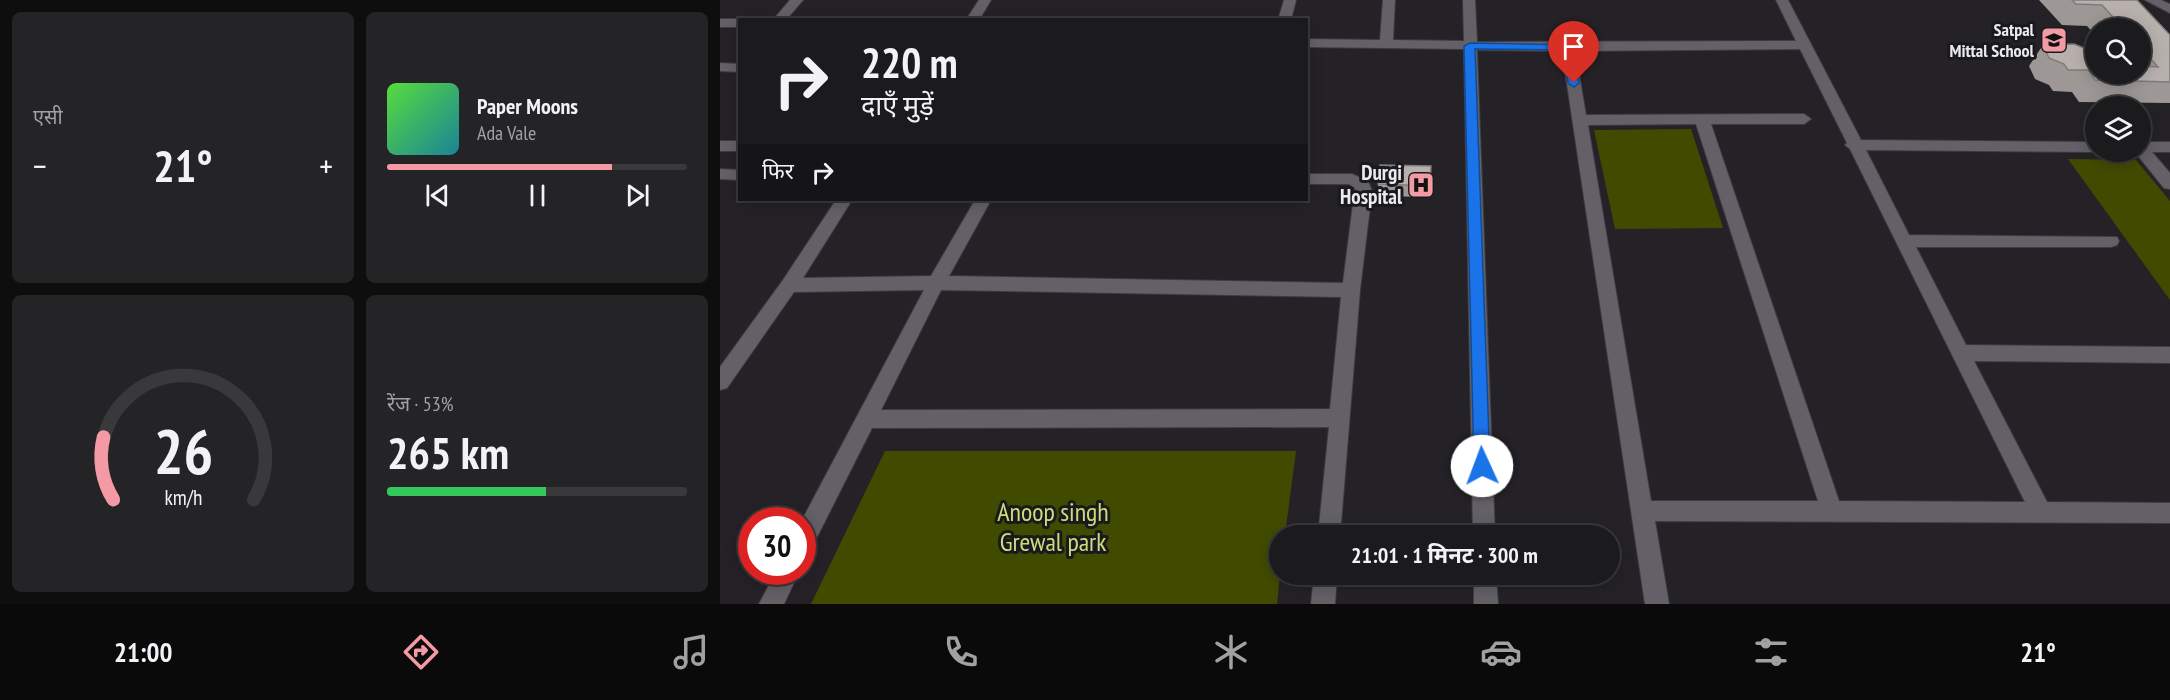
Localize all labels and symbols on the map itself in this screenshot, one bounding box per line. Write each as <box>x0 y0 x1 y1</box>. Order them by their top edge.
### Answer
place label: Satpal Mittal School <box>1949 18 2035 62</box>
pin <box>1548 21 1599 83</box>
school or university icon: Satpal Mittal School <box>2039 25 2069 55</box>
place label: Durgi Hospital <box>1340 159 1403 210</box>
hospital icon: Durgi Hospital <box>1406 170 1436 200</box>
position arrow <box>1450 434 1514 498</box>
park label: Anoop singh Grewal park <box>997 495 1109 558</box>
speed limit sign: 30 <box>738 507 816 585</box>

